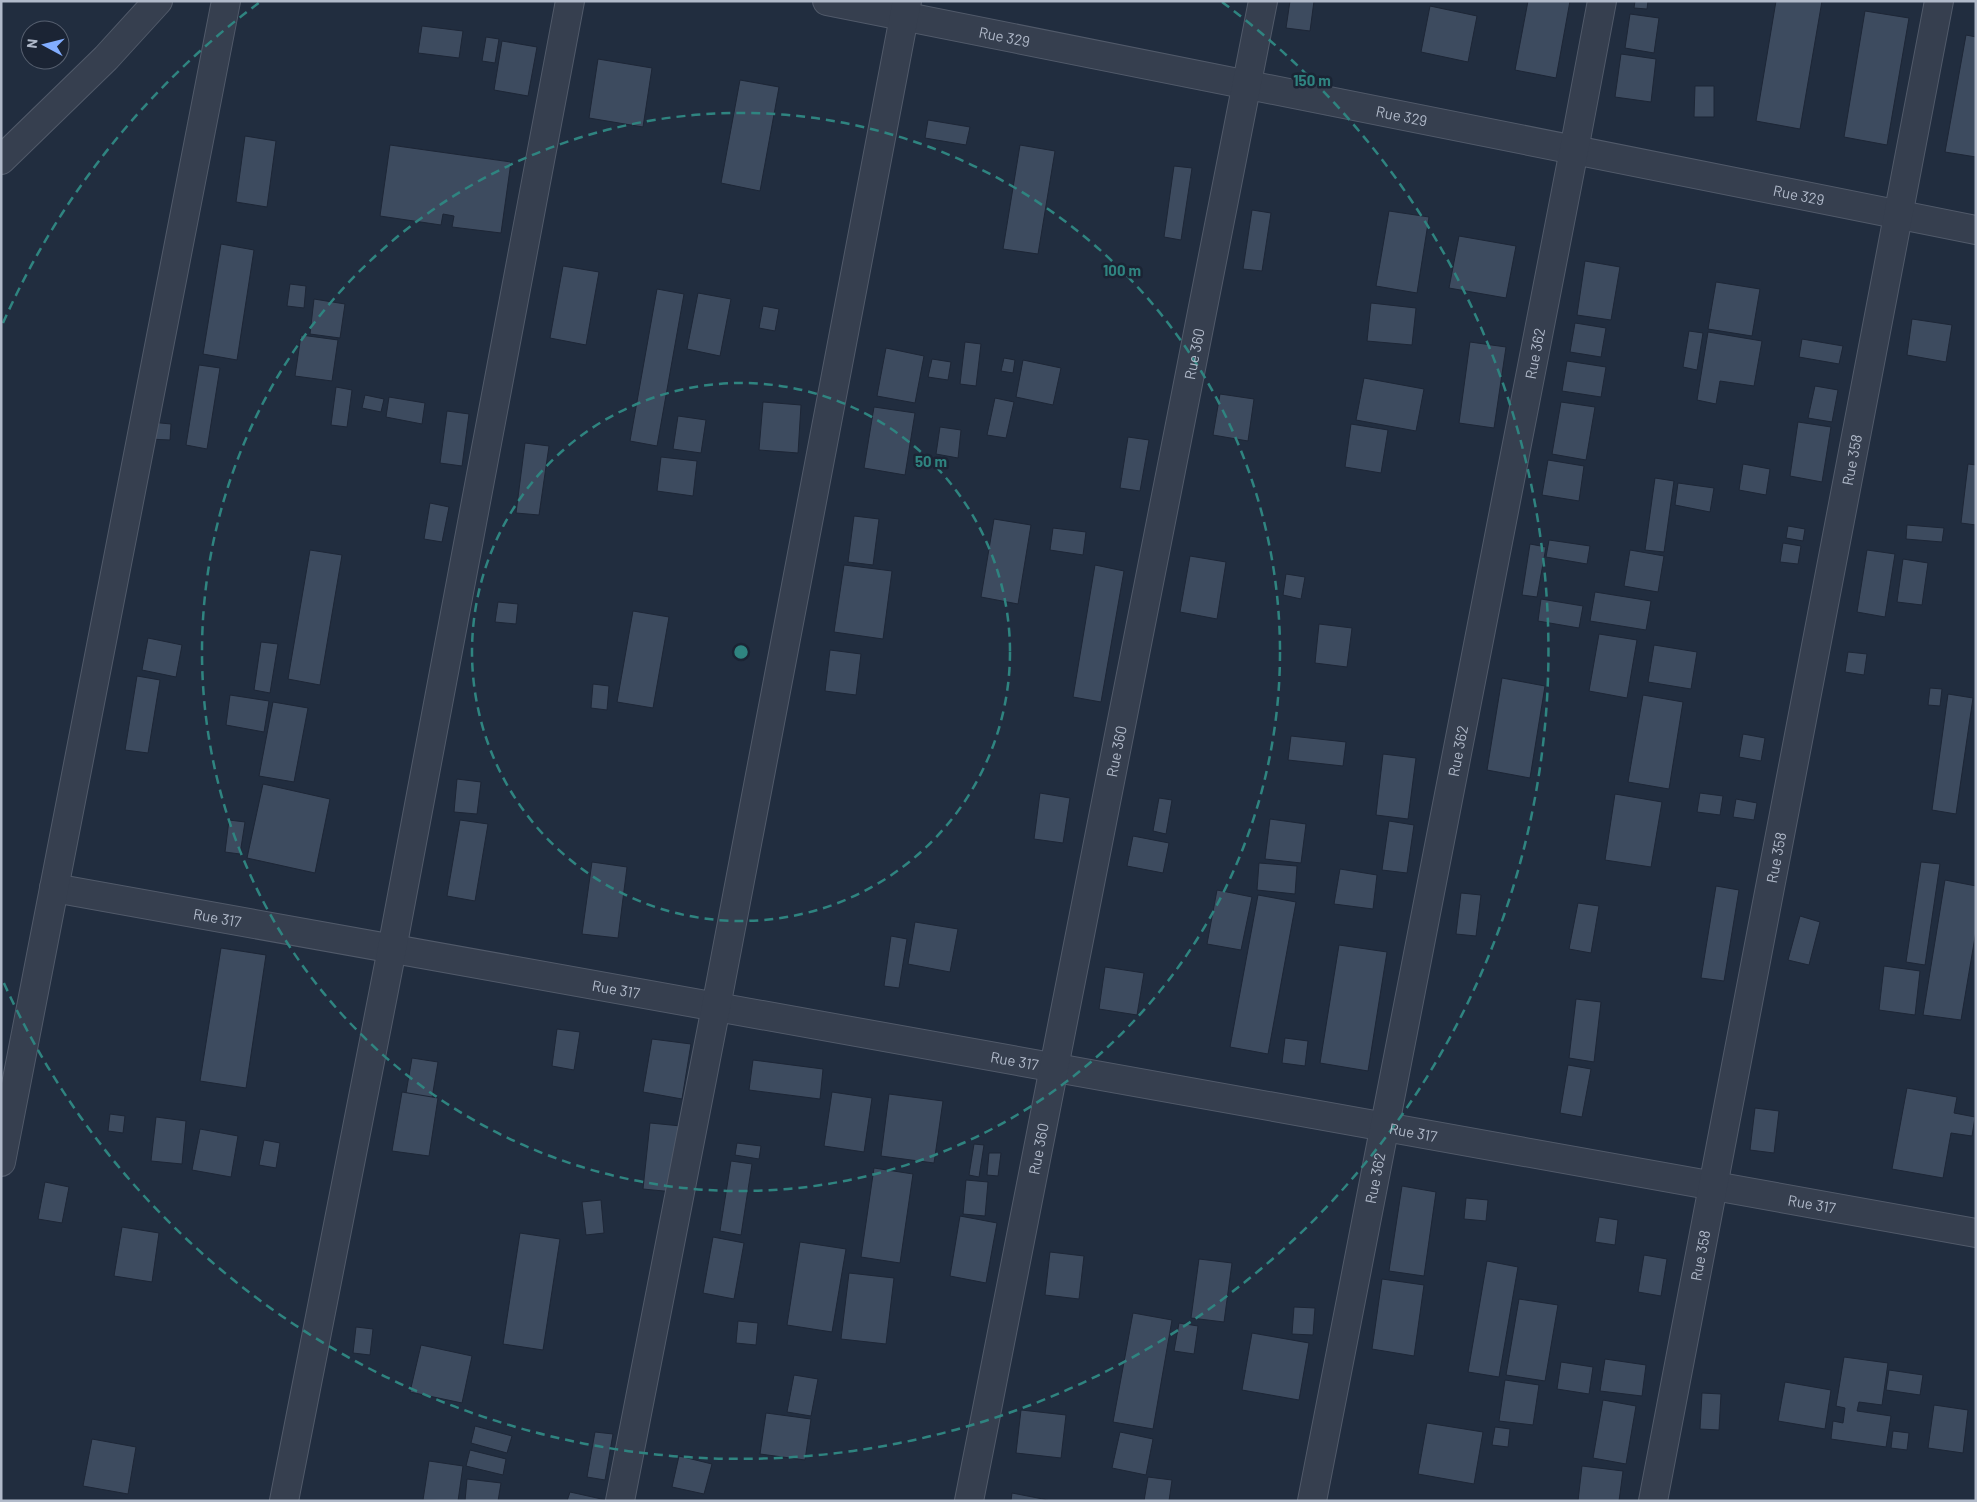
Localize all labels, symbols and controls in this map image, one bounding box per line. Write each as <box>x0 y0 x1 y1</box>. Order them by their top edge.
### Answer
north arrow <box>20 20 70 70</box>
street label: Rue 329 <box>977 22 1032 50</box>
text: N <box>23 38 41 49</box>
text: 150 m <box>1293 71 1331 89</box>
street label: Rue 329 <box>1375 102 1429 129</box>
street label: Rue 329 <box>1772 181 1826 209</box>
text: 100 m <box>1103 261 1141 279</box>
street label: Rue 360 <box>1180 326 1208 381</box>
street label: Rue 362 <box>1521 326 1548 381</box>
street label: Rue 358 <box>1838 433 1865 487</box>
text: 50 m <box>915 452 947 470</box>
centre of rings <box>732 643 750 661</box>
street label: Rue 360 <box>1102 724 1130 779</box>
street label: Rue 362 <box>1444 724 1471 778</box>
street label: Rue 358 <box>1762 831 1789 885</box>
street label: Rue 317 <box>192 904 243 930</box>
street label: Rue 317 <box>591 976 641 1002</box>
street label: Rue 317 <box>989 1047 1040 1074</box>
street label: Rue 317 <box>1388 1119 1439 1145</box>
street label: Rue 360 <box>1024 1121 1052 1176</box>
street label: Rue 362 <box>1361 1151 1388 1205</box>
street label: Rue 317 <box>1787 1190 1837 1217</box>
street label: Rue 358 <box>1686 1228 1713 1282</box>

